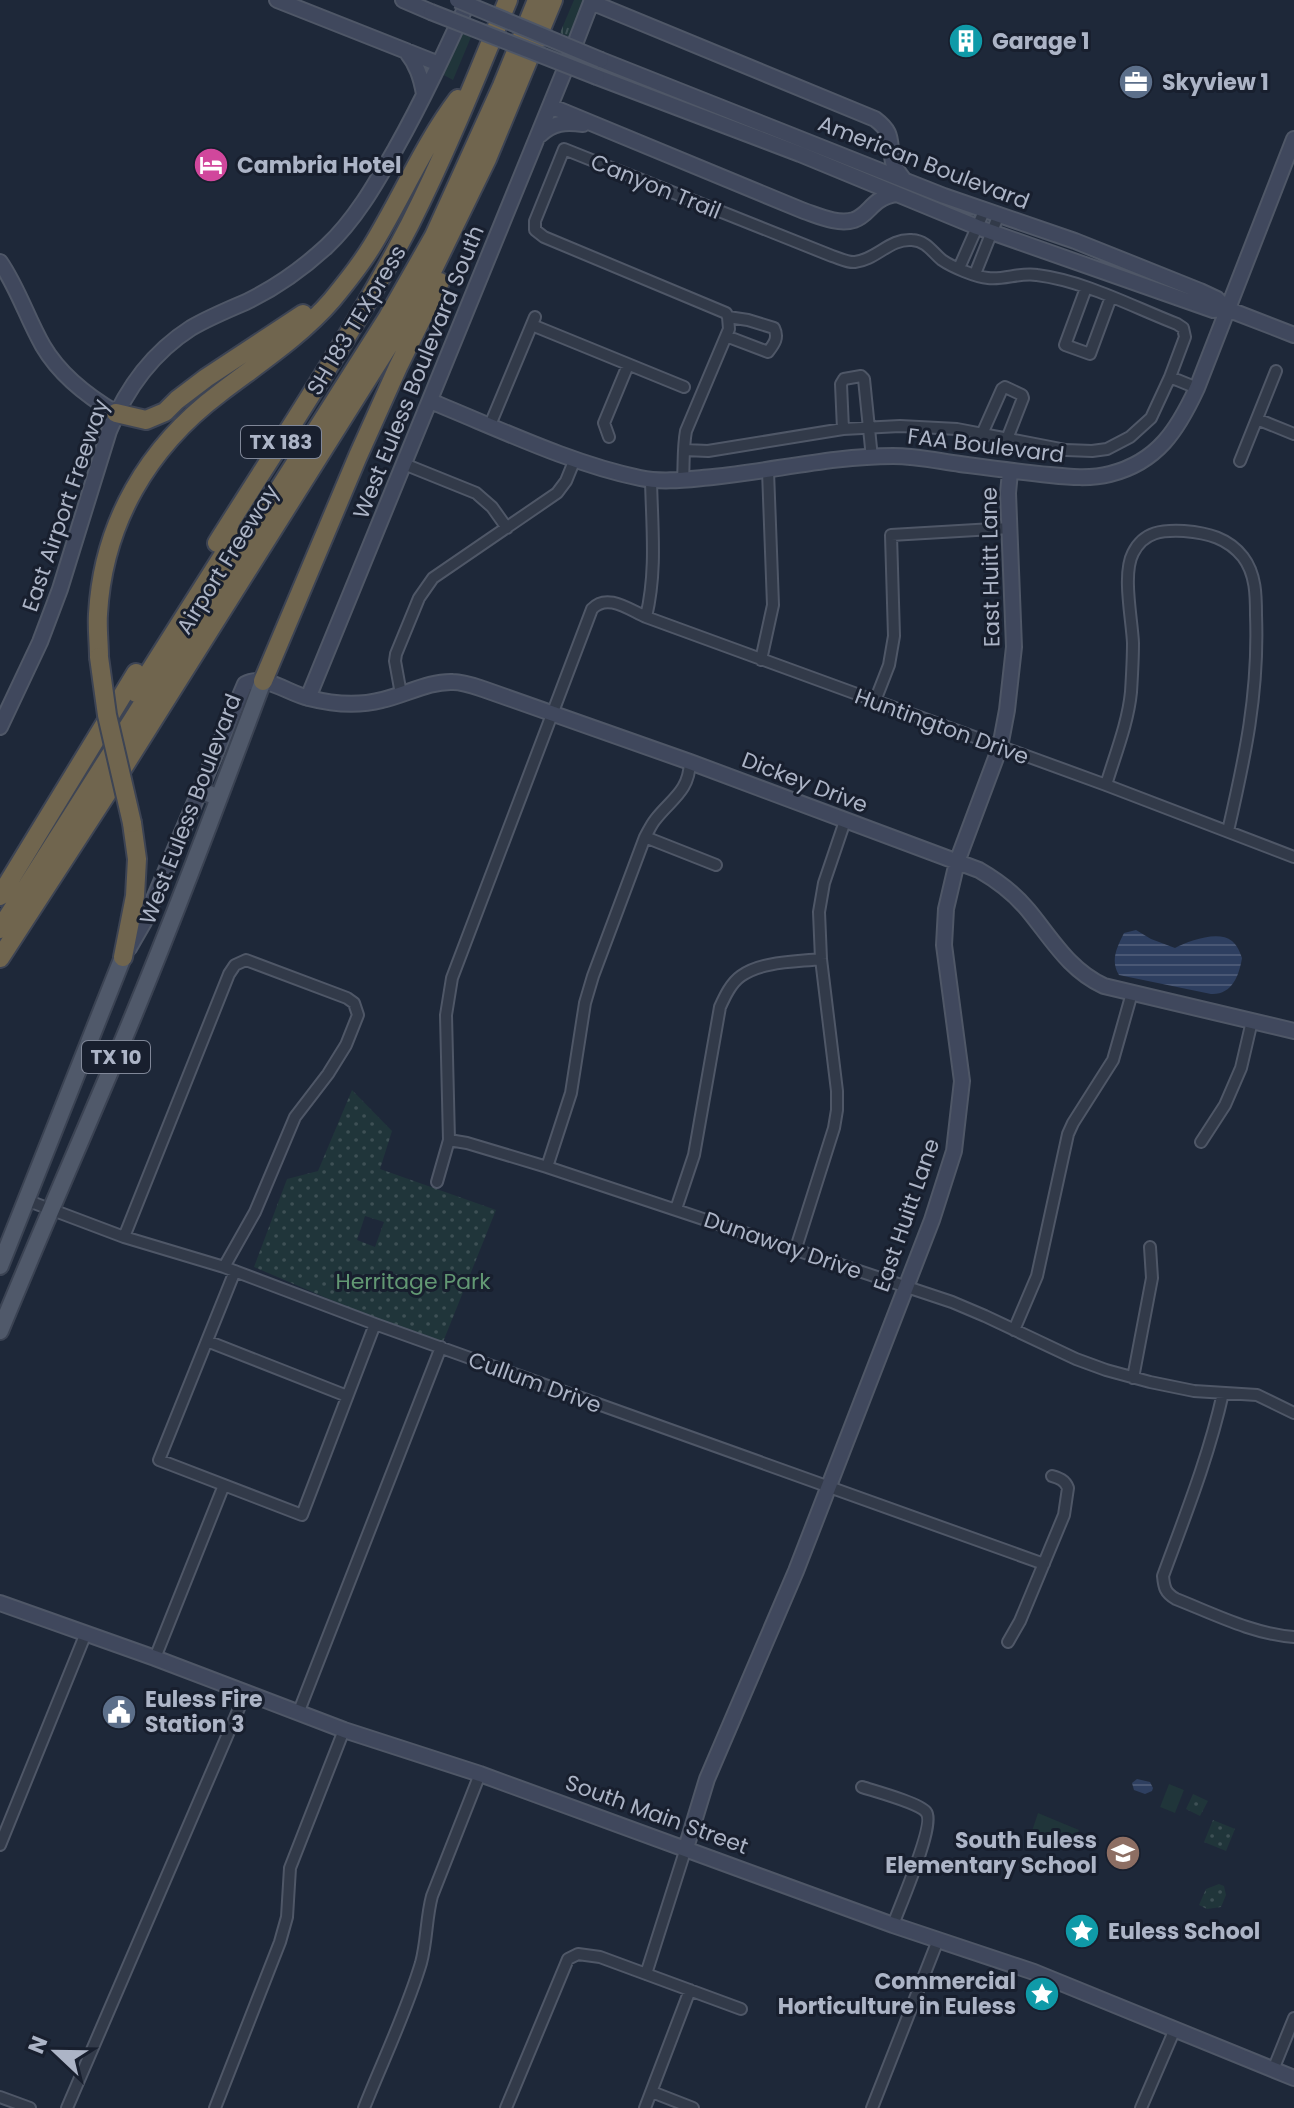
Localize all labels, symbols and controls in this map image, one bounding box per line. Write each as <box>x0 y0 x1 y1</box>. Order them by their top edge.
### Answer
building icon: Garage 1 <box>947 22 985 60</box>
place label: Garage 1 <box>992 26 1089 57</box>
office icon: Skyview 1 <box>1117 63 1155 101</box>
place label: Skyview 1 <box>1162 67 1269 98</box>
street label: American Boulevard <box>814 108 1034 217</box>
hotel icon: Cambria Hotel <box>192 146 230 184</box>
street label: Canyon Trail <box>586 146 726 227</box>
place label: Cambria Hotel <box>237 150 402 181</box>
street label: West Euless Boulevard South <box>345 221 492 523</box>
street label: SH 183 TEXpress <box>299 239 414 401</box>
street label: East Airport Freeway <box>15 394 117 616</box>
street label: FAA Boulevard <box>906 421 1066 470</box>
road number: TX 183 <box>241 426 321 458</box>
street label: Airport Freeway <box>169 478 286 640</box>
street label: East Huitt Lane <box>974 487 1007 647</box>
street label: Huntington Drive <box>851 681 1033 772</box>
street label: West Euless Boulevard <box>132 689 249 929</box>
street label: Dickey Drive <box>737 744 872 821</box>
road number: TX 10 <box>82 1041 150 1073</box>
street label: East Huitt Lane <box>866 1134 947 1296</box>
street label: Dunaway Drive <box>700 1204 866 1287</box>
park label: Herritage Park <box>335 1266 491 1297</box>
street label: Cullum Drive <box>464 1344 606 1421</box>
place label: Euless Fire Station 3 <box>145 1684 262 1740</box>
public building icon: Euless Fire Station 3 <box>100 1693 138 1731</box>
street label: South Main Street <box>561 1767 753 1862</box>
place label: South Euless Elementary School <box>885 1825 1097 1881</box>
school or university icon: South Euless Elementary School <box>1104 1834 1142 1872</box>
place icon: Euless School <box>1063 1912 1101 1950</box>
place label: Euless School <box>1108 1916 1260 1947</box>
place label: Commercial Horticulture in Euless <box>778 1966 1016 2022</box>
place icon: Commercial Horticulture in Euless <box>1023 1975 1061 2013</box>
north arrow <box>16 2012 96 2092</box>
text: N <box>20 2031 55 2058</box>

